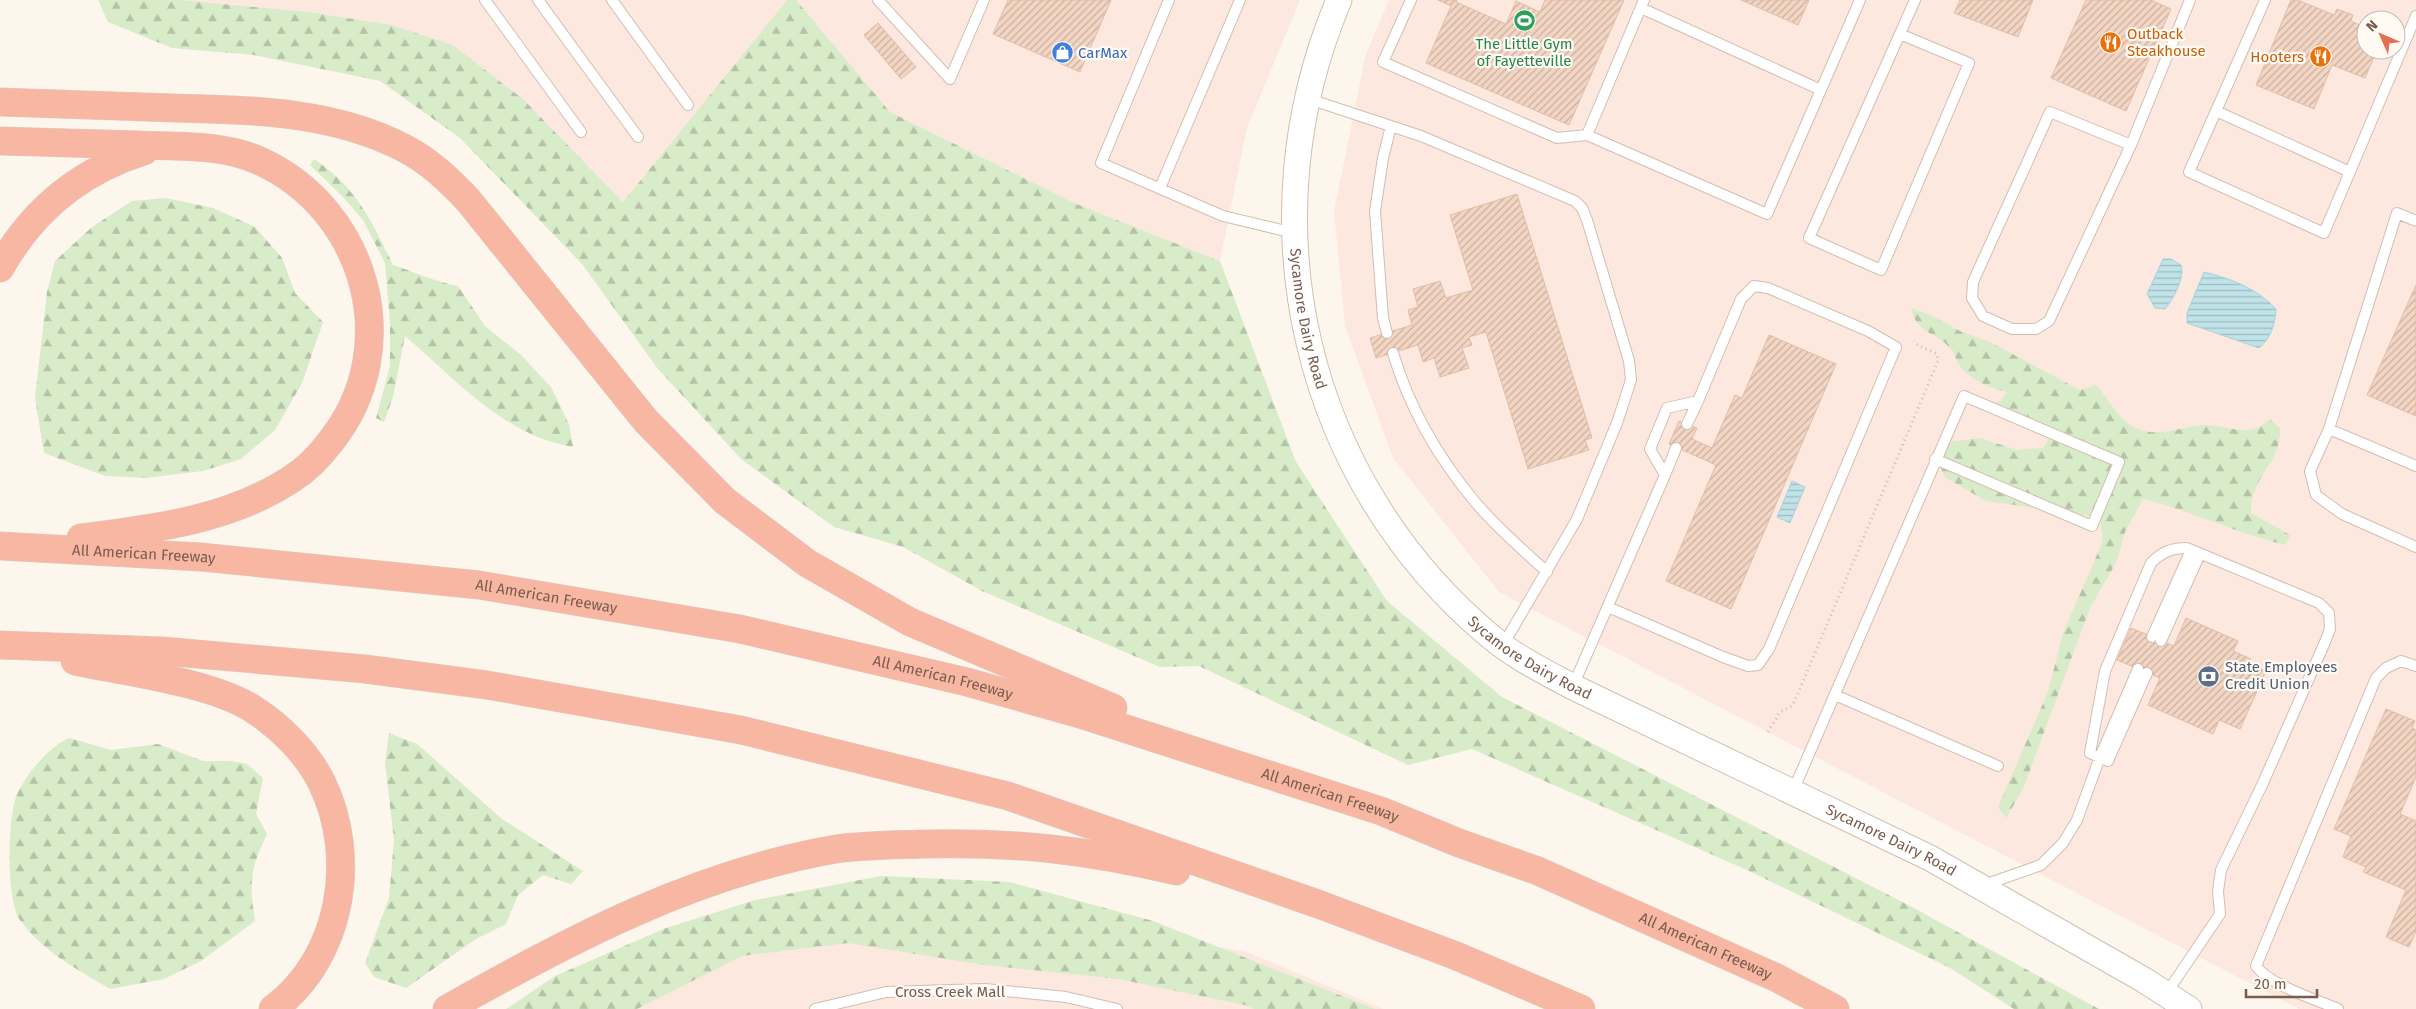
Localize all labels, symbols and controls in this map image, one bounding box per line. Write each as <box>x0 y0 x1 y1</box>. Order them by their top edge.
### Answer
sports icon: The Little Gym of Fayetteville <box>1512 9 1536 33</box>
north arrow <box>2356 10 2406 60</box>
text: N <box>2363 17 2381 35</box>
place label: Outback Steakhouse <box>2127 25 2206 60</box>
restaurant icon: Outback Steakhouse <box>2099 31 2123 55</box>
place label: The Little Gym of Fayetteville <box>1475 35 1573 70</box>
shop icon: CarMax <box>1050 41 1074 65</box>
place label: CarMax <box>1078 44 1128 62</box>
restaurant icon: Hooters <box>2308 45 2332 69</box>
place label: Hooters <box>2250 48 2304 66</box>
street label: Sycamore Dairy Road <box>1286 248 1330 392</box>
street label: All American Freeway <box>72 541 217 567</box>
street label: All American Freeway <box>474 576 619 617</box>
street label: Sycamore Dairy Road <box>1464 612 1595 704</box>
street label: All American Freeway <box>871 651 1016 704</box>
place label: State Employees Credit Union <box>2225 658 2337 693</box>
bank icon: State Employees Credit Union <box>2197 664 2221 688</box>
street label: All American Freeway <box>1259 764 1402 827</box>
street label: Sycamore Dairy Road <box>1823 800 1959 880</box>
street label: All American Freeway <box>1636 909 1775 984</box>
scale bar <box>2246 966 2317 998</box>
text: 20 m <box>2254 975 2287 993</box>
street label: Cross Creek Mall <box>895 983 1006 1001</box>

